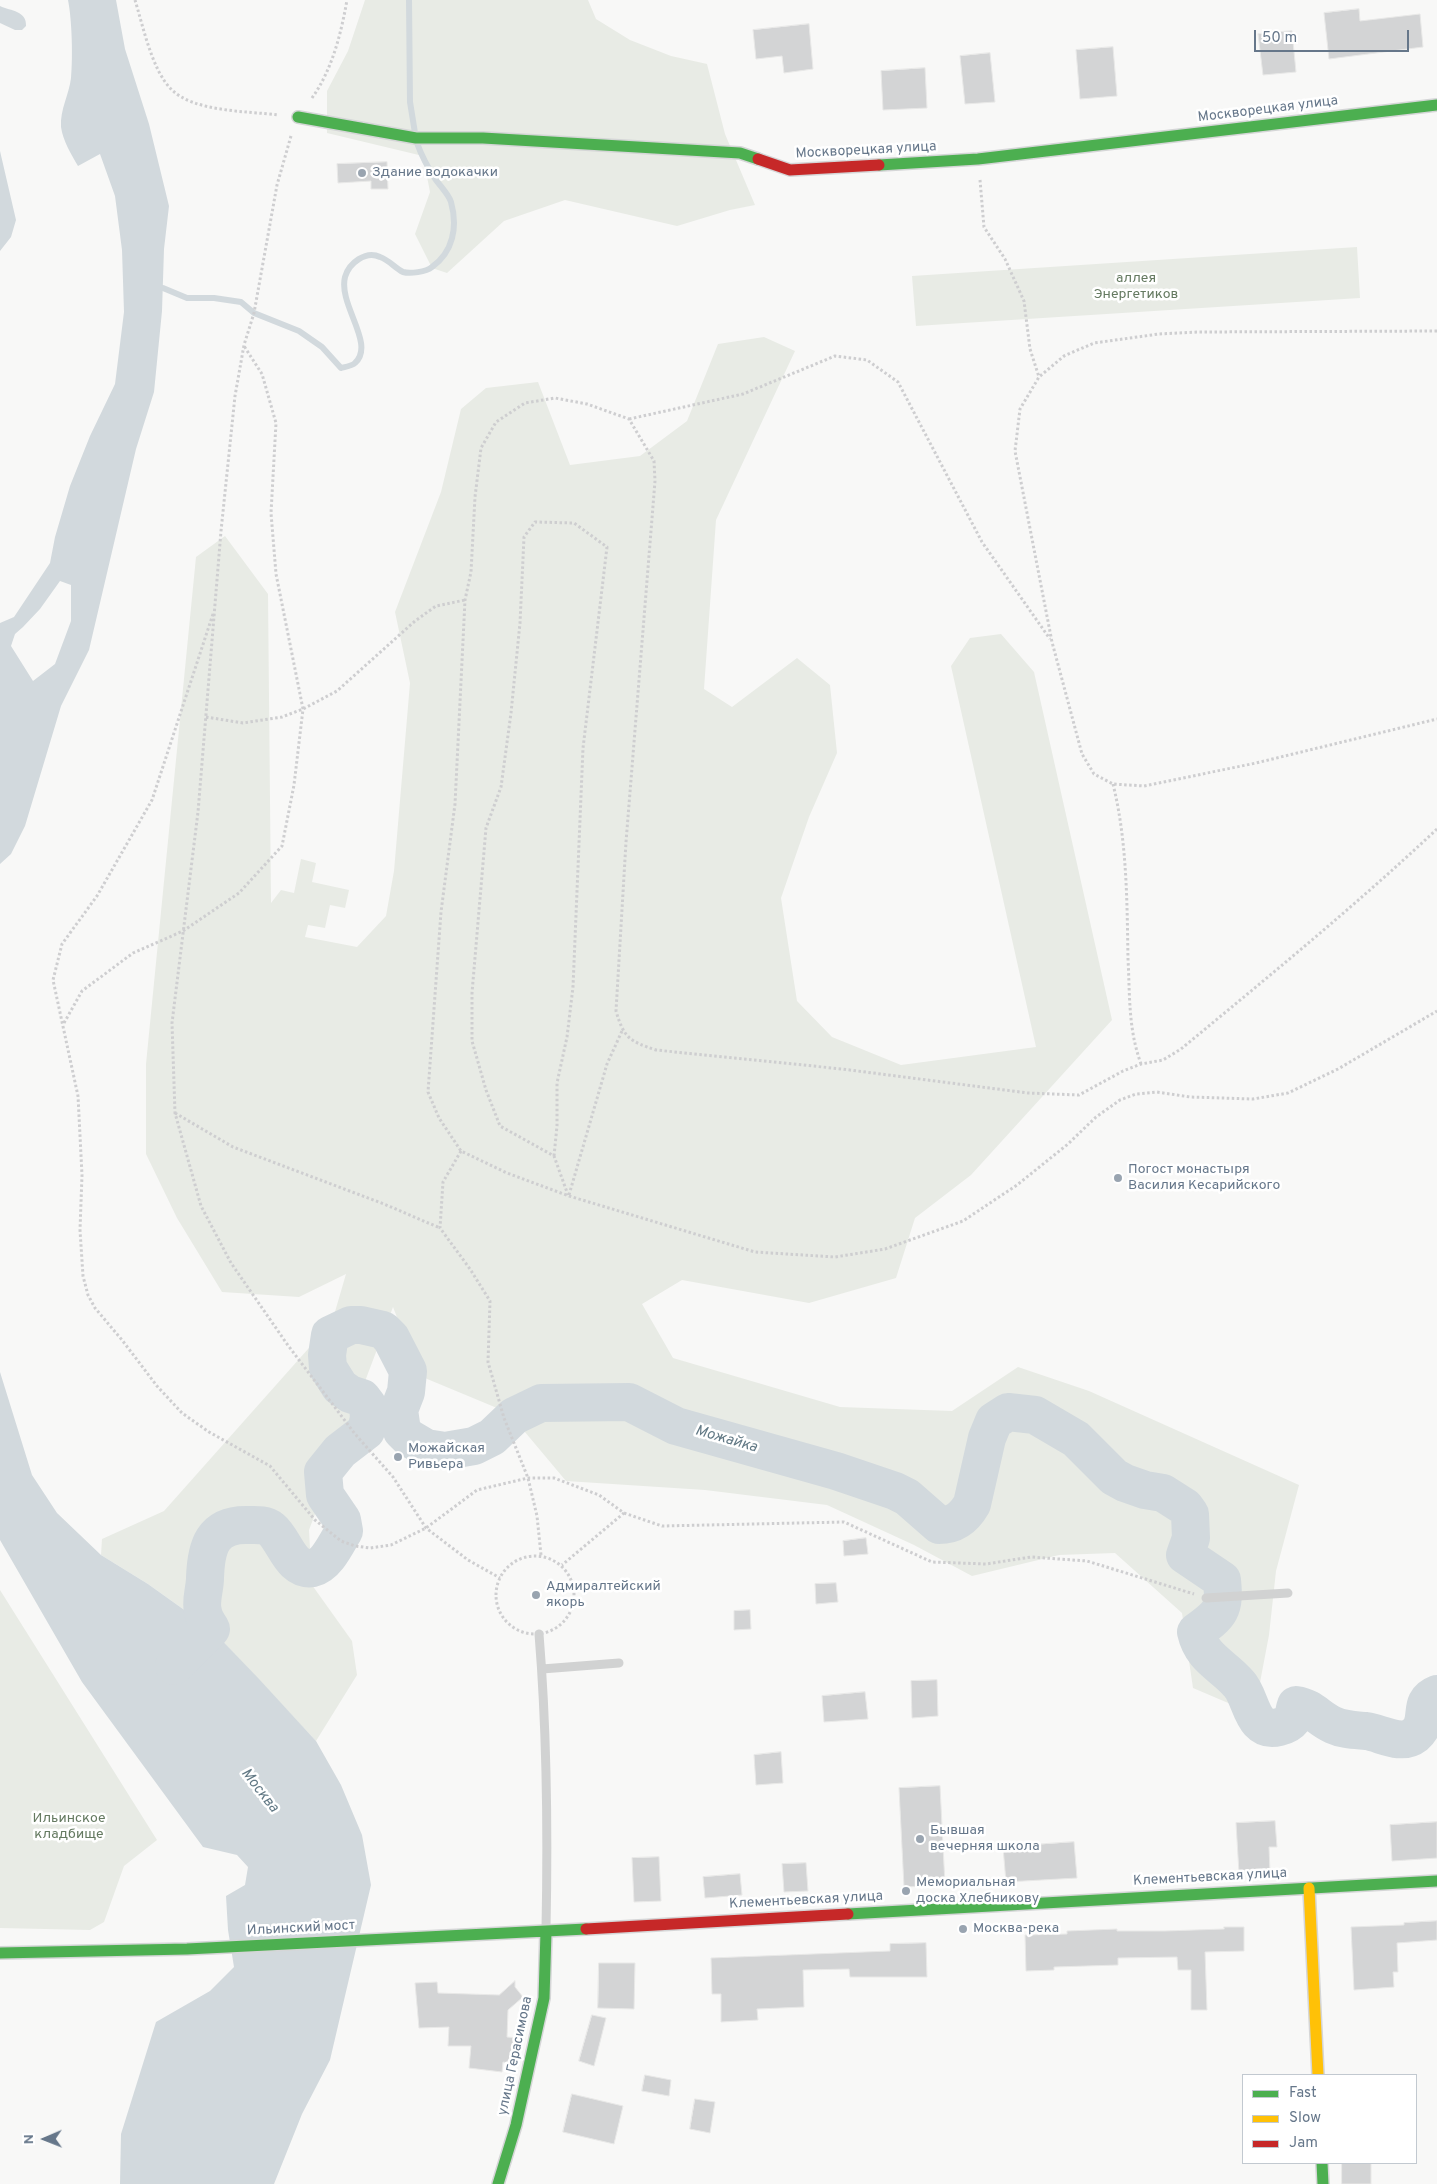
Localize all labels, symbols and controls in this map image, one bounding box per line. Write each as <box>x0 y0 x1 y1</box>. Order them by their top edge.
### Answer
scale bar <box>1257 20 1412 52</box>
text: 50 m <box>1262 29 1297 48</box>
street label: Москворецкая улица <box>1197 93 1339 127</box>
street label: Москворецкая улица <box>795 139 937 163</box>
place label: Здание водокачки <box>372 165 498 181</box>
marker: Здание водокачки <box>356 167 368 179</box>
park label: аллея Энергетиков <box>1094 271 1178 304</box>
place label: Погост монастыря Василия Кесарийского <box>1128 1162 1280 1194</box>
marker: Погост монастыря Василия Кесарийского <box>1112 1172 1124 1184</box>
water label: Можайка <box>693 1423 759 1457</box>
place label: Можайская Ривьера <box>408 1441 485 1474</box>
marker: Можайская Ривьера <box>392 1451 404 1463</box>
place label: Адмиралтейский якорь <box>546 1579 661 1611</box>
marker: Адмиралтейский якорь <box>530 1589 542 1601</box>
water label: Москва <box>236 1765 282 1817</box>
park label: Ильинское кладбище <box>33 1811 105 1844</box>
place label: Бывшая вечерняя школа <box>930 1823 1040 1855</box>
marker: Бывшая вечерняя школа <box>914 1833 926 1845</box>
street label: Клементьевская улица <box>1133 1866 1287 1890</box>
place label: Мемориальная доска Хлебникову <box>916 1875 1039 1908</box>
marker: Мемориальная доска Хлебникову <box>900 1885 912 1897</box>
street label: Клементьевская улица <box>729 1889 883 1913</box>
street label: Ильинский мост <box>246 1918 356 1940</box>
place label: Москва-река <box>973 1921 1059 1937</box>
marker: Москва-река <box>957 1923 969 1935</box>
street label: улица Герасимова <box>495 1995 537 2117</box>
legend <box>1242 2074 1417 2164</box>
text: Fast <box>1289 2084 1317 2103</box>
text: Slow <box>1289 2109 1321 2128</box>
north arrow <box>20 2114 70 2164</box>
text: N <box>21 2134 38 2144</box>
text: Jam <box>1289 2134 1318 2153</box>

